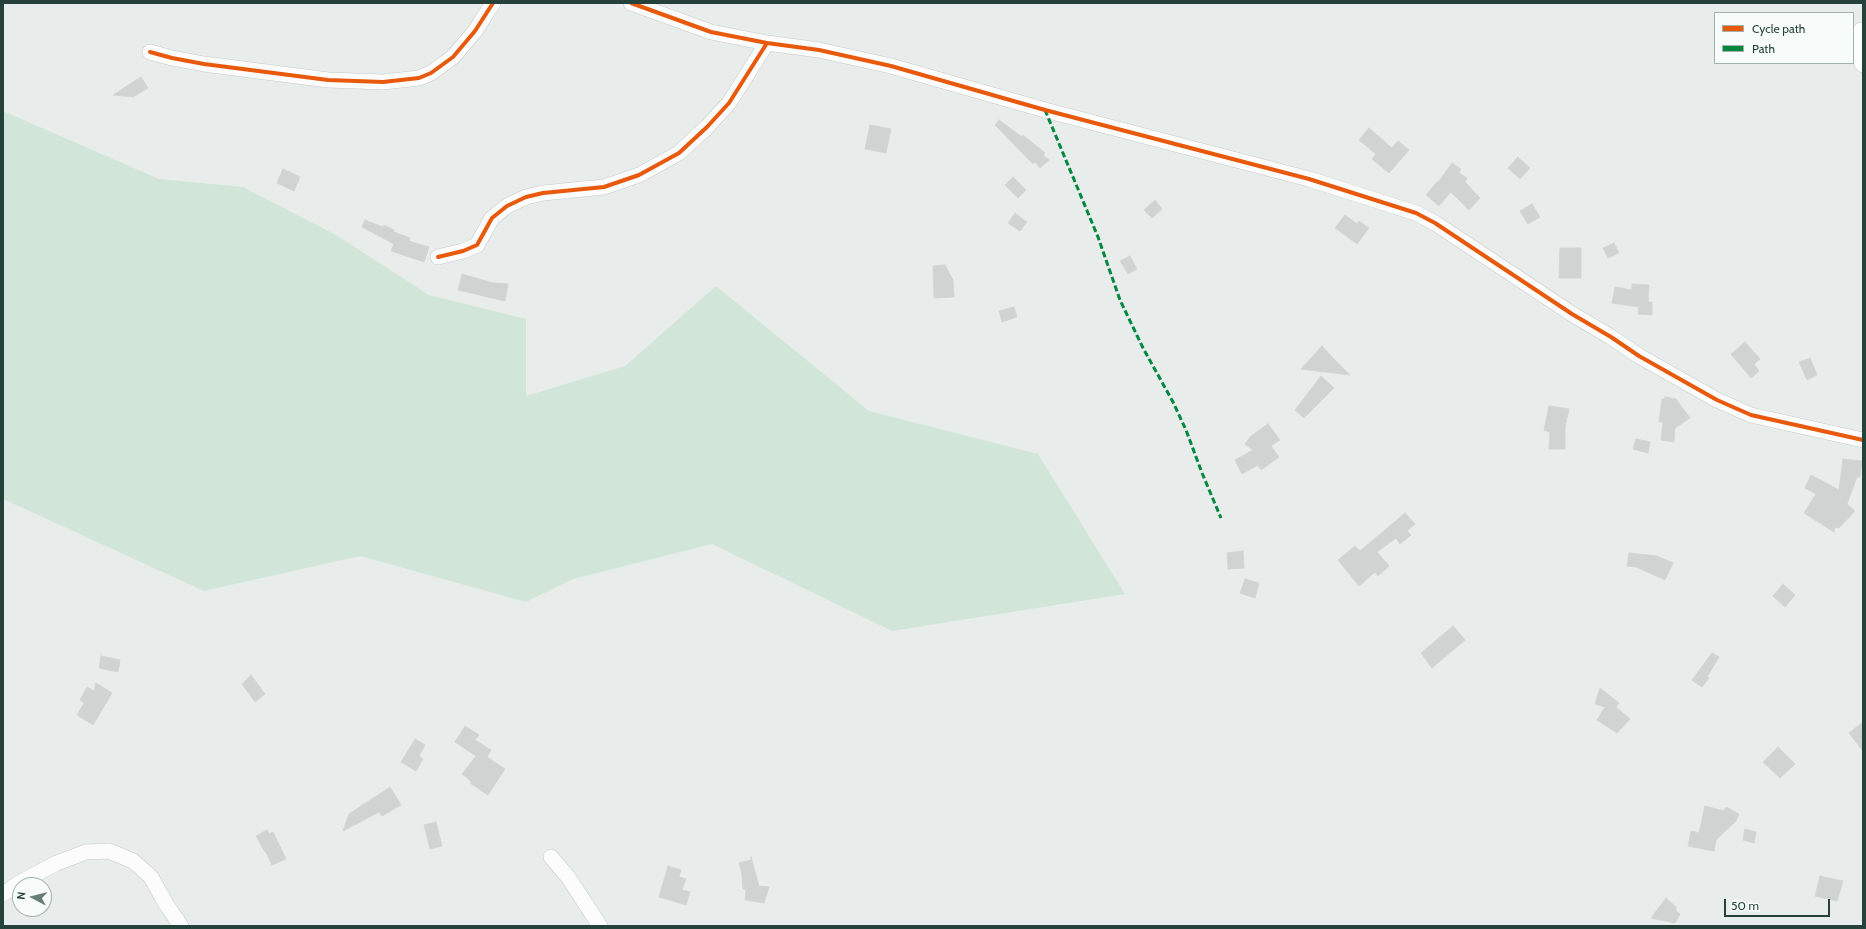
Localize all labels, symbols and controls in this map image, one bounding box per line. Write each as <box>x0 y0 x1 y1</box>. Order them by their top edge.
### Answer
legend <box>1714 12 1854 64</box>
text: Cycle path <box>1752 21 1805 36</box>
text: Path <box>1752 41 1775 56</box>
north arrow <box>12 877 52 917</box>
text: N <box>14 891 29 900</box>
scale bar <box>1726 891 1832 917</box>
text: 50 m <box>1731 898 1759 913</box>

